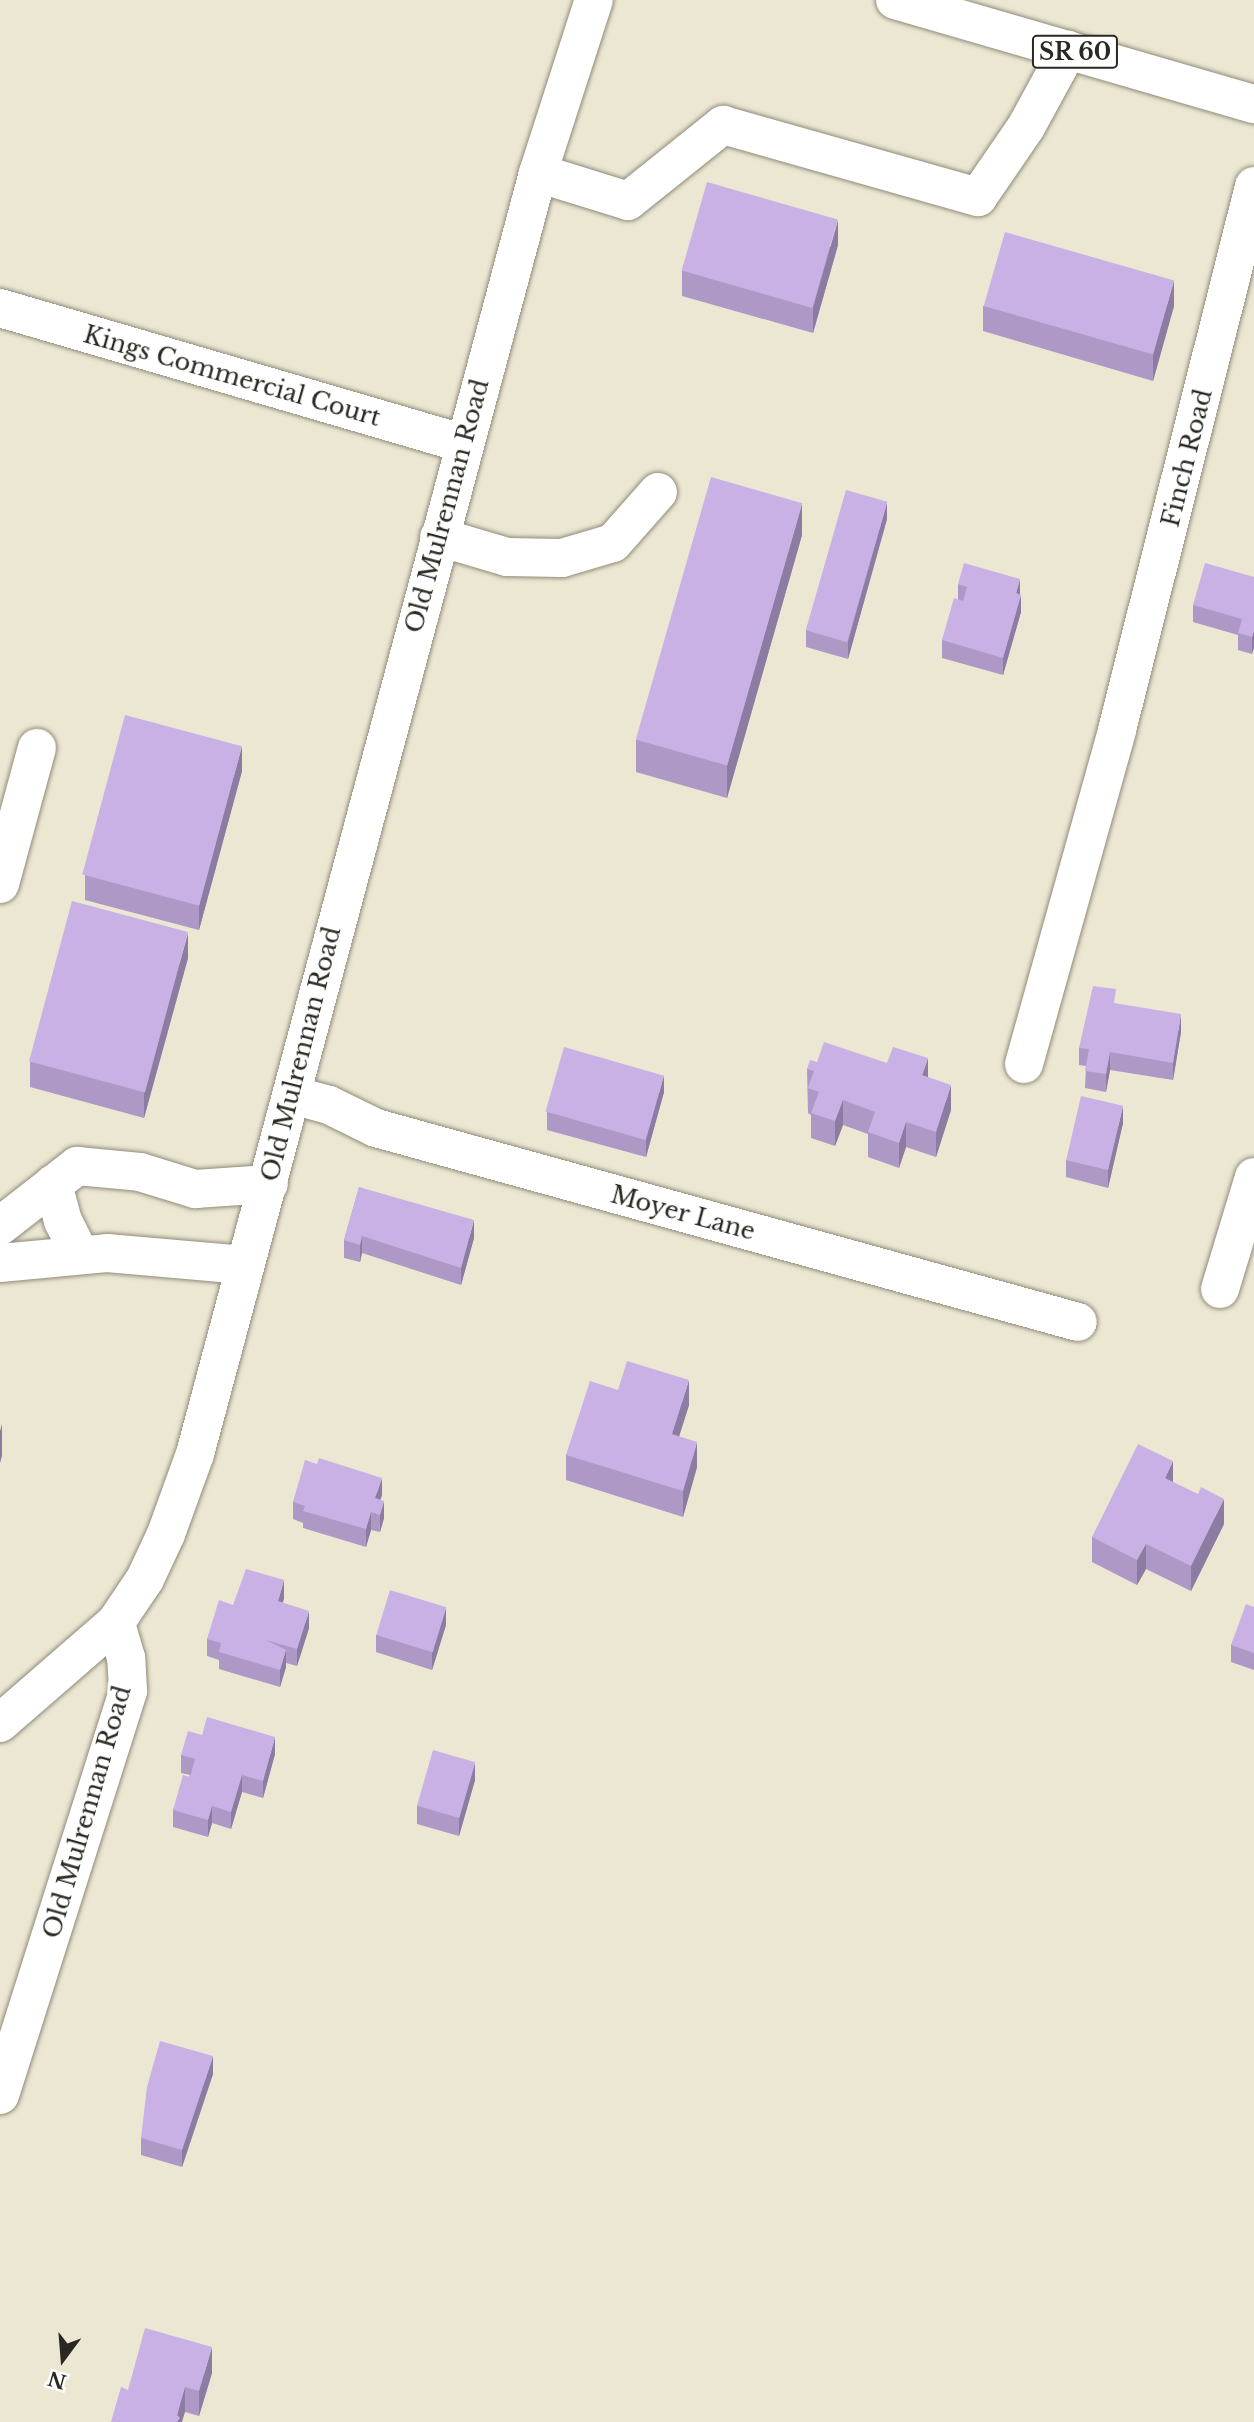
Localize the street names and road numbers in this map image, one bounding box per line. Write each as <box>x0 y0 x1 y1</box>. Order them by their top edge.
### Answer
road number: SR 60 <box>1031 32 1119 72</box>
street label: Kings Commercial Court <box>80 320 384 432</box>
street label: Old Mulrennan Road <box>399 376 495 636</box>
street label: Finch Road <box>1156 386 1218 530</box>
street label: Old Mulrennan Road <box>255 924 347 1184</box>
street label: Moyer Lane <box>607 1180 759 1246</box>
street label: Old Mulrennan Road <box>37 1682 137 1942</box>

